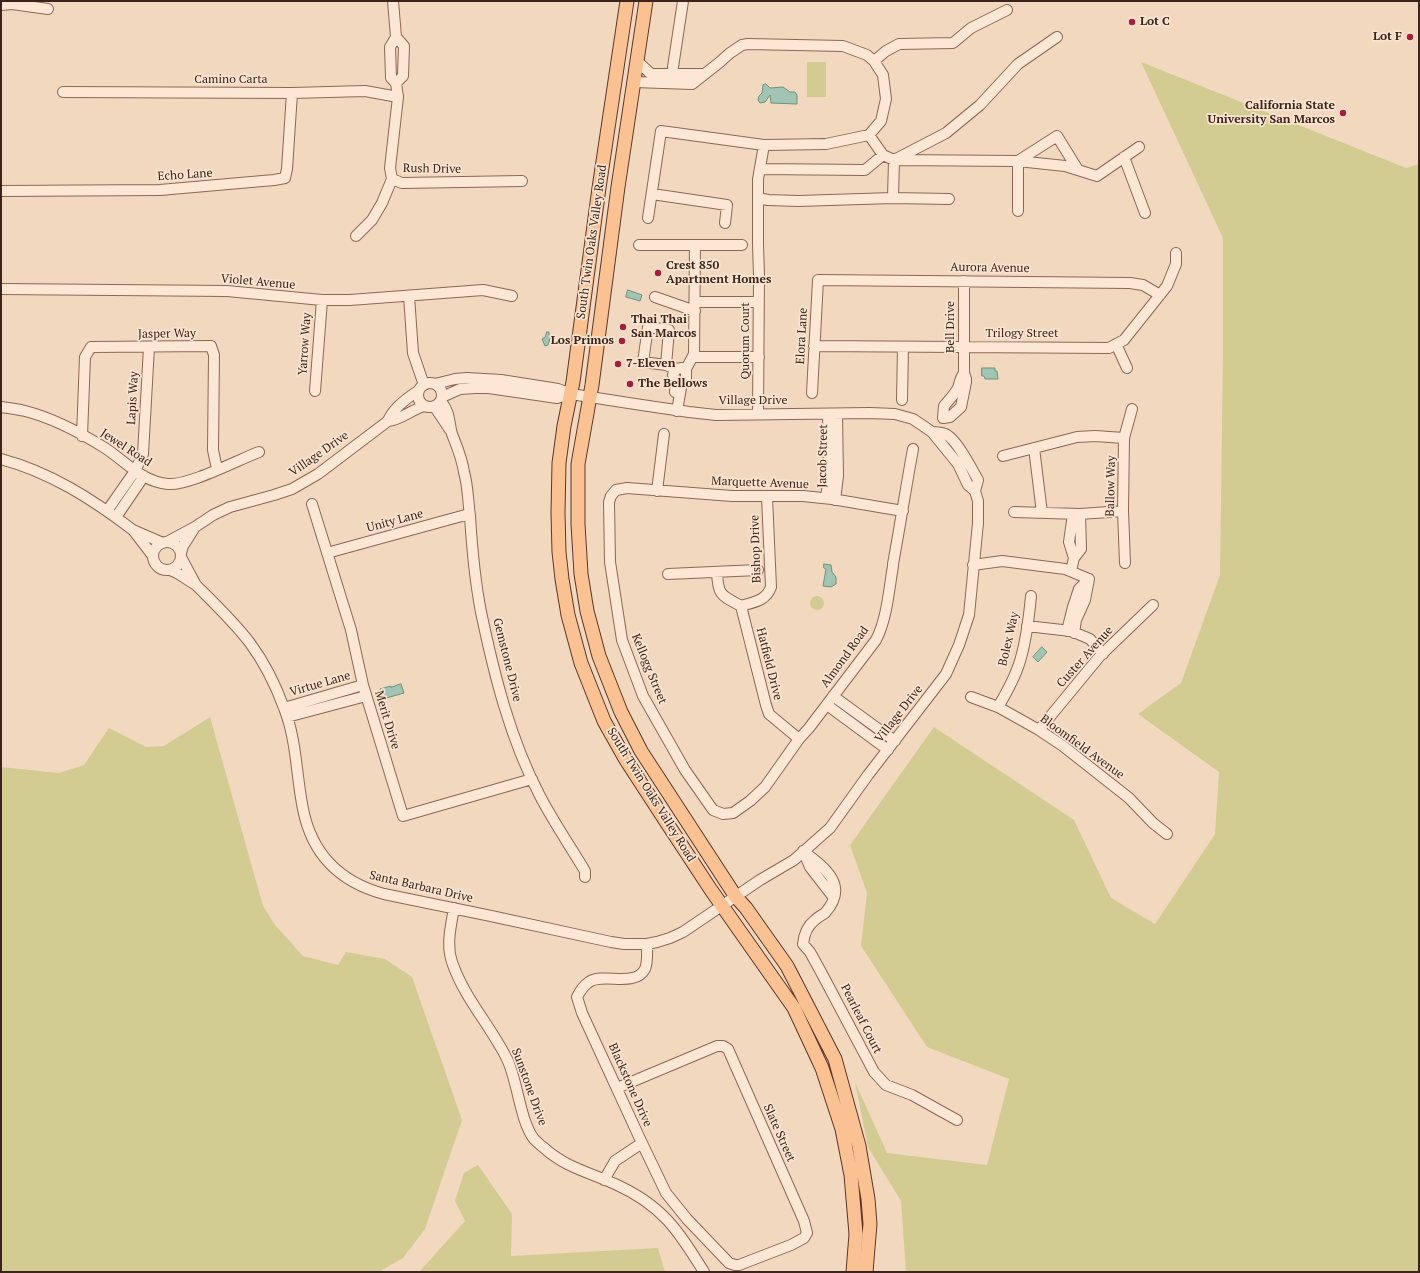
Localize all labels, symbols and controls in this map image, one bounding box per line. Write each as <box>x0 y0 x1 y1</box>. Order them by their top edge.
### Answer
place label: Lot C <box>1140 15 1170 29</box>
marker: Lot C <box>1127 17 1137 27</box>
place label: Lot F <box>1373 30 1402 44</box>
marker: Lot F <box>1405 32 1415 42</box>
street label: Camino Carta <box>194 73 268 87</box>
place label: California State University San Marcos <box>1208 99 1335 127</box>
marker: California State University San Marcos <box>1338 108 1348 118</box>
street label: Rush Drive <box>403 161 461 177</box>
street label: South Twin Oaks Valley Road <box>574 164 610 320</box>
street label: Echo Lane <box>157 166 213 184</box>
place label: Crest 850 Apartment Homes <box>666 259 771 287</box>
street label: Aurora Avenue <box>950 260 1030 276</box>
marker: Crest 850 Apartment Homes <box>653 268 663 278</box>
street label: Violet Avenue <box>220 272 296 292</box>
street label: Bell Drive <box>944 301 958 353</box>
street label: Quorum Court <box>739 302 753 380</box>
street label: Elora Lane <box>793 307 811 365</box>
street label: Yarrow Way <box>296 312 314 376</box>
place label: Thai Thai San Marcos <box>631 313 697 341</box>
marker: Thai Thai San Marcos <box>618 322 628 332</box>
street label: Jasper Way <box>138 326 196 342</box>
street label: Trilogy Street <box>986 327 1058 341</box>
place label: Los Primos <box>551 334 614 348</box>
marker: Los Primos <box>617 336 627 346</box>
place label: 7-Eleven <box>626 357 675 371</box>
marker: 7-Eleven <box>613 359 623 369</box>
street label: Lapis Way <box>124 371 142 425</box>
place label: The Bellows <box>638 377 707 391</box>
marker: The Bellows <box>625 379 635 389</box>
street label: Village Drive <box>719 394 787 408</box>
street label: Jacob Street <box>815 424 831 488</box>
street label: Jewel Road <box>98 426 154 470</box>
street label: Village Drive <box>287 428 351 480</box>
street label: Ballow Way <box>1103 455 1119 517</box>
street label: Marquette Avenue <box>711 474 809 492</box>
street label: Unity Lane <box>365 507 425 535</box>
street label: Bishop Drive <box>748 515 764 583</box>
street label: Bolex Way <box>996 611 1022 667</box>
street label: Gemstone Drive <box>490 617 524 703</box>
street label: Almond Road <box>818 624 872 690</box>
street label: Custer Avenue <box>1054 624 1116 690</box>
street label: Hatfield Drive <box>753 626 785 702</box>
street label: Kellogg Street <box>628 632 670 706</box>
street label: Virtue Lane <box>288 668 352 700</box>
street label: Village Drive <box>872 682 926 746</box>
street label: Merit Drive <box>371 689 403 751</box>
street label: Bloomfield Avenue <box>1037 712 1127 782</box>
street label: South Twin Oaks Valley Road <box>604 725 698 865</box>
street label: Santa Barbara Drive <box>368 868 474 906</box>
street label: Pearleaf Court <box>837 982 885 1056</box>
street label: Blackstone Drive <box>605 1041 655 1129</box>
street label: Sunstone Drive <box>508 1046 550 1128</box>
street label: Slate Street <box>760 1102 798 1164</box>

